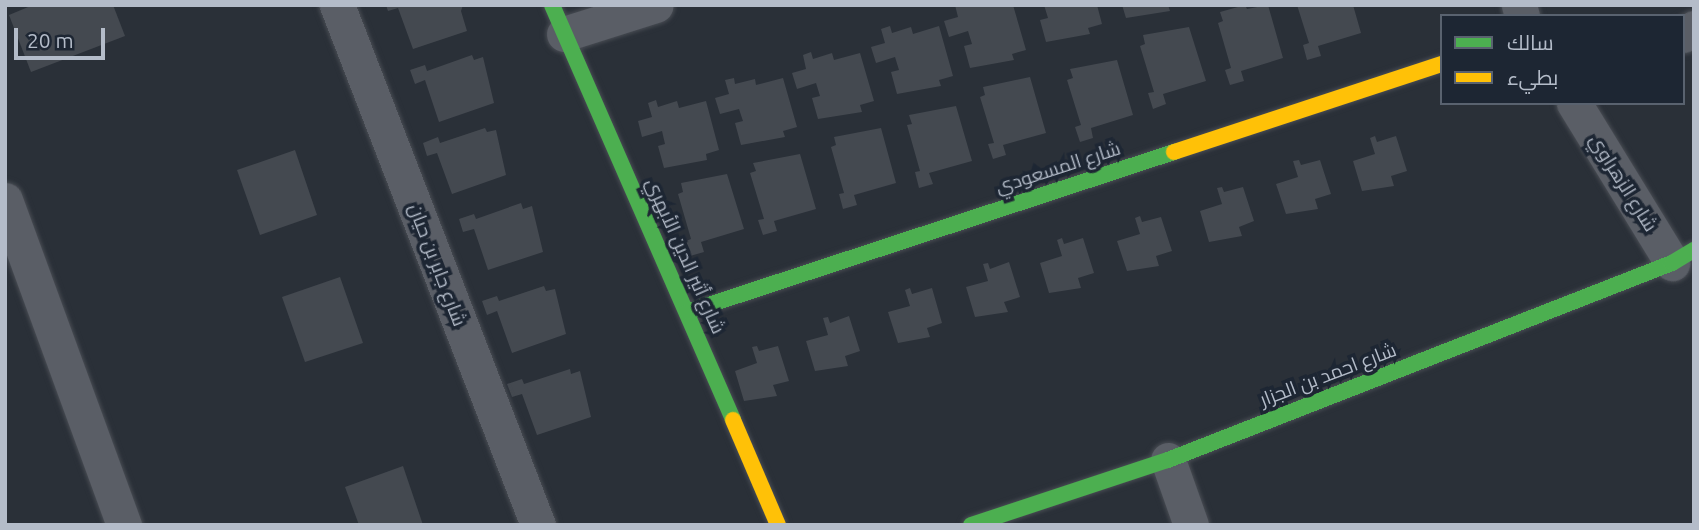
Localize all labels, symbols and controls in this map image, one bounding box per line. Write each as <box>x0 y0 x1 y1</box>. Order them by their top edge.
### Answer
scale bar <box>18 14 108 58</box>
legend <box>1440 14 1685 105</box>
text: 20 m <box>27 28 74 52</box>
text: سالك <box>1507 30 1554 54</box>
text: بطيء <box>1507 65 1558 89</box>
street label: شارع الزهراوي <box>1584 130 1662 236</box>
street label: شارع المسعودي <box>993 137 1123 199</box>
street label: شارع أثير الدين الأبهري <box>640 175 730 337</box>
street label: شارع جابر بن حيان <box>403 200 471 330</box>
street label: شارع احمد بن الجزار <box>1256 338 1400 412</box>

